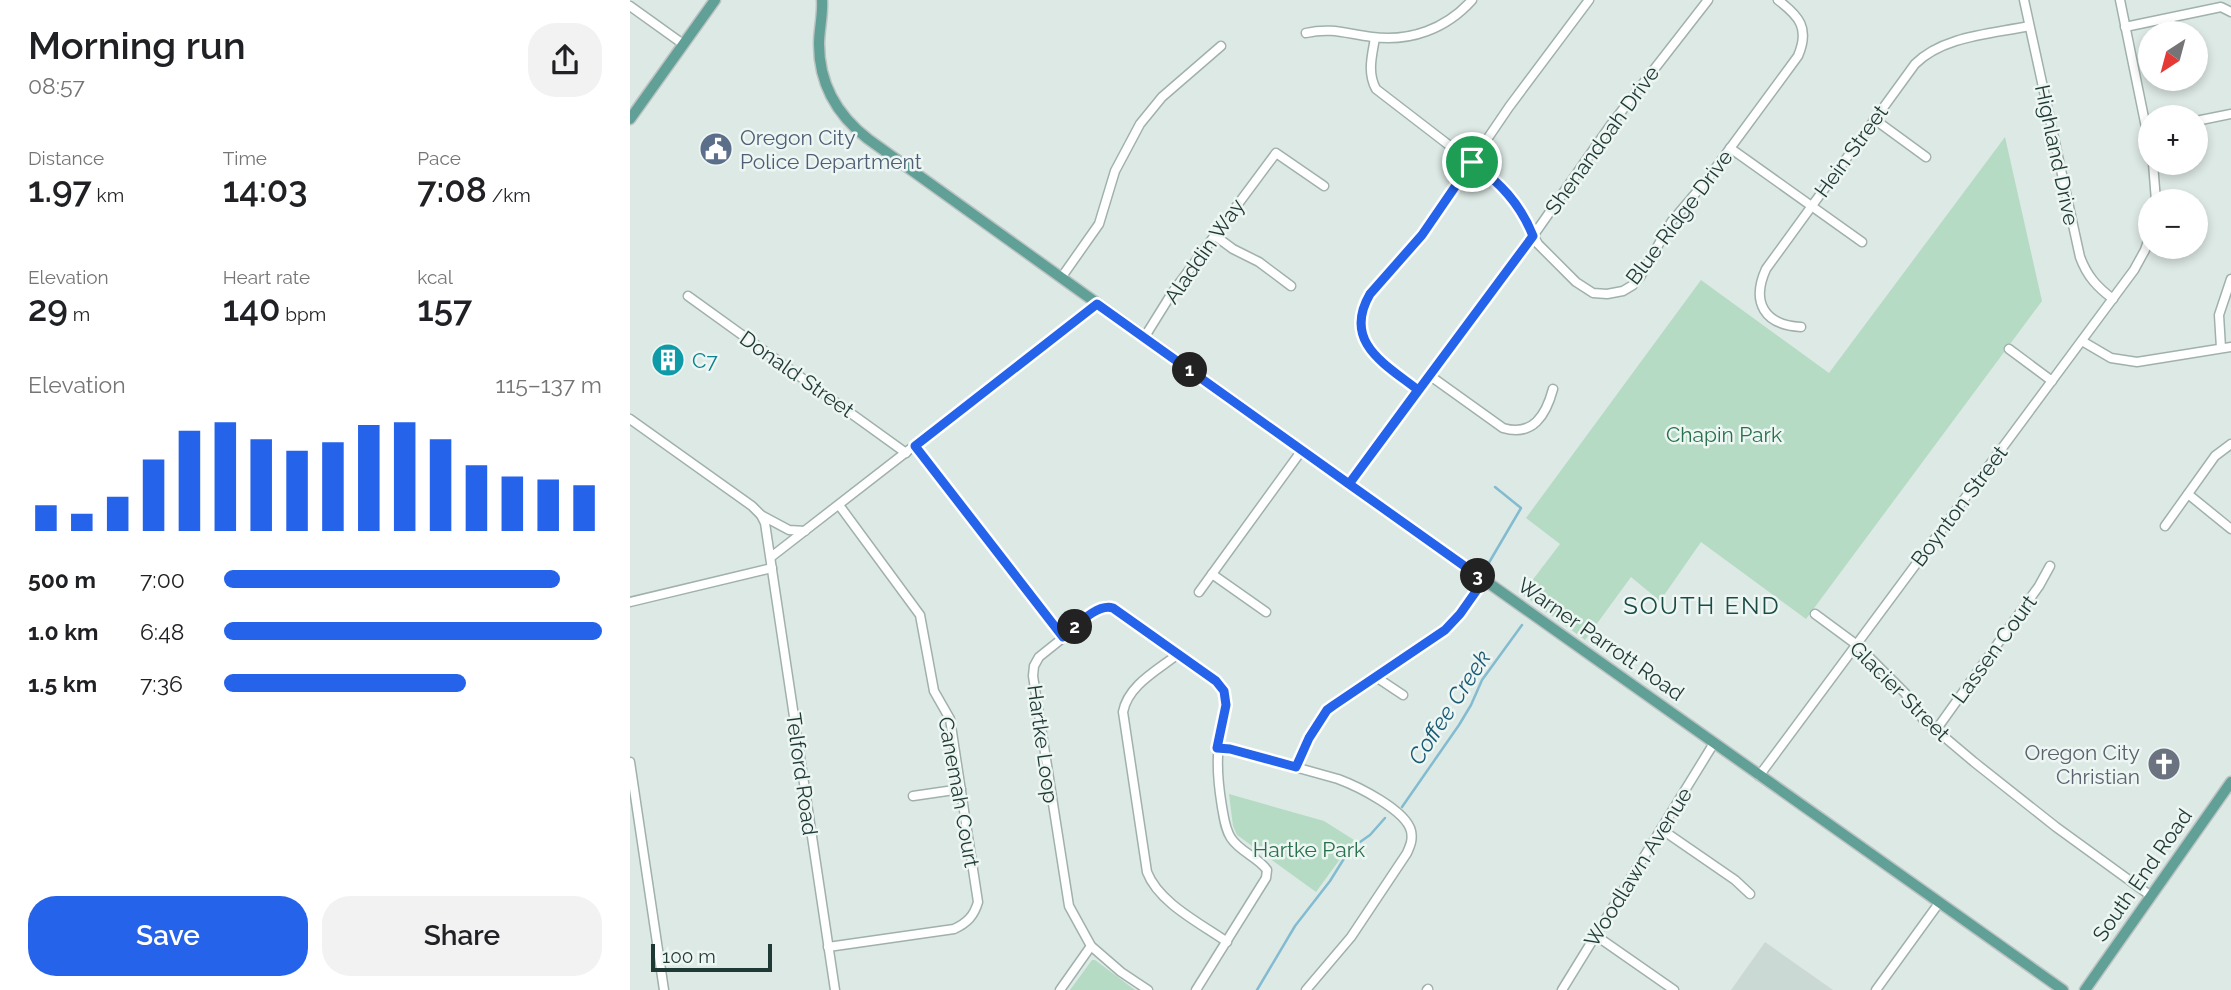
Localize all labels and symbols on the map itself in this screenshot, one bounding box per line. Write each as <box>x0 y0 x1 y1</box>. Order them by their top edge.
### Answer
north arrow <box>2138 21 2208 91</box>
street label: Shenandoah Drive <box>1540 61 1664 219</box>
street label: Highland Drive <box>2030 82 2084 228</box>
street label: Hein Street <box>1809 100 1893 202</box>
place label: Oregon City Police Department <box>740 125 922 174</box>
public building icon: Oregon City Police Department <box>697 130 735 168</box>
pin <box>1442 132 1502 192</box>
street label: Blue Ridge Drive <box>1620 145 1738 289</box>
street label: Aladdin Way <box>1159 194 1249 308</box>
street label: Donald Street <box>735 325 859 423</box>
building icon: C7 <box>649 341 687 379</box>
place label: C7 <box>692 348 718 373</box>
pin: 1 <box>1172 352 1208 388</box>
park label: Chapin Park <box>1666 422 1782 447</box>
street label: Boynton Street <box>1905 441 2013 571</box>
pin: 3 <box>1460 558 1496 594</box>
street label: Warner Parrott Road <box>1513 572 1689 706</box>
street label: Lassen Court <box>1946 590 2042 708</box>
district label: SOUTH END <box>1623 591 1781 620</box>
pin: 2 <box>1058 610 1092 644</box>
street label: Glacier Street <box>1845 636 1955 746</box>
water label: Coffee Creek <box>1402 645 1496 769</box>
street label: Hartke Loop <box>1022 683 1064 805</box>
street label: Telford Road <box>781 711 823 837</box>
street label: Canemah Court <box>933 715 985 869</box>
place label: Oregon City Christian <box>2024 740 2140 789</box>
church icon: Oregon City Christian <box>2145 745 2183 783</box>
street label: Woodlawn Avenue <box>1579 783 1697 951</box>
street label: South End Road <box>2087 804 2197 946</box>
park label: Hartke Park <box>1253 837 1365 862</box>
scale bar <box>651 941 772 973</box>

